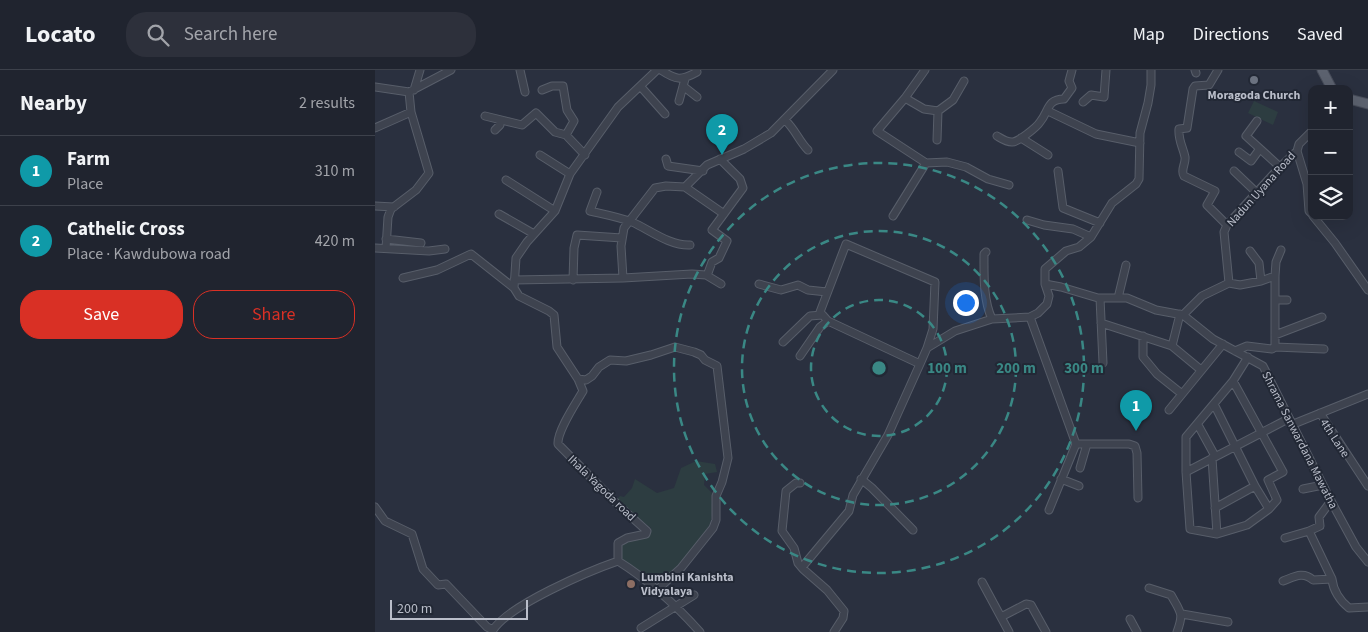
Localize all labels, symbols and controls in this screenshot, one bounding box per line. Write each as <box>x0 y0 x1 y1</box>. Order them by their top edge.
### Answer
search box <box>126 12 476 57</box>
text: Locato <box>25 17 96 52</box>
icon: search <box>144 21 172 49</box>
text: Search here <box>184 21 277 48</box>
text: Map <box>1133 22 1165 47</box>
text: Directions <box>1193 22 1269 47</box>
text: Saved <box>1297 22 1343 47</box>
marker: Moragoda Church <box>1248 74 1260 86</box>
map controls <box>1308 85 1353 220</box>
button: + <box>1308 85 1353 130</box>
place label: Moragoda Church <box>1208 87 1301 104</box>
text: Nearby <box>20 88 87 118</box>
text: 2 results <box>299 92 355 114</box>
pin: 2 <box>706 114 738 155</box>
button: − <box>1308 130 1353 175</box>
text: Farm <box>67 146 110 173</box>
street label: Nadun Uyana Road <box>1223 148 1300 231</box>
text: 1 <box>32 160 40 182</box>
text: 310 m <box>315 160 355 182</box>
text: Place <box>67 173 103 195</box>
button: layers <box>1308 175 1353 220</box>
text: Cathelic Cross <box>67 216 185 243</box>
text: 2 <box>32 230 40 252</box>
text: 420 m <box>315 230 355 252</box>
text: Place · Kawdubowa road <box>67 243 231 265</box>
button: Save <box>20 290 183 339</box>
button: Share <box>193 290 355 339</box>
your location <box>953 290 979 316</box>
text: 100 m <box>927 358 967 379</box>
text: 200 m <box>996 358 1036 379</box>
text: 300 m <box>1064 358 1104 379</box>
centre of rings <box>870 359 888 377</box>
street label: Shrama Sanwardana Mawatha <box>1257 368 1342 512</box>
pin: 1 <box>1120 390 1152 431</box>
street label: 4th Lane <box>1316 415 1354 461</box>
street label: Ihala Yagoda road <box>564 451 639 525</box>
place label: Lumbini Kanishta Vidyalaya <box>640 569 734 600</box>
marker: Lumbini Kanishta Vidyalaya <box>625 578 637 590</box>
scale bar <box>390 597 527 620</box>
text: 200 m <box>397 599 432 619</box>

